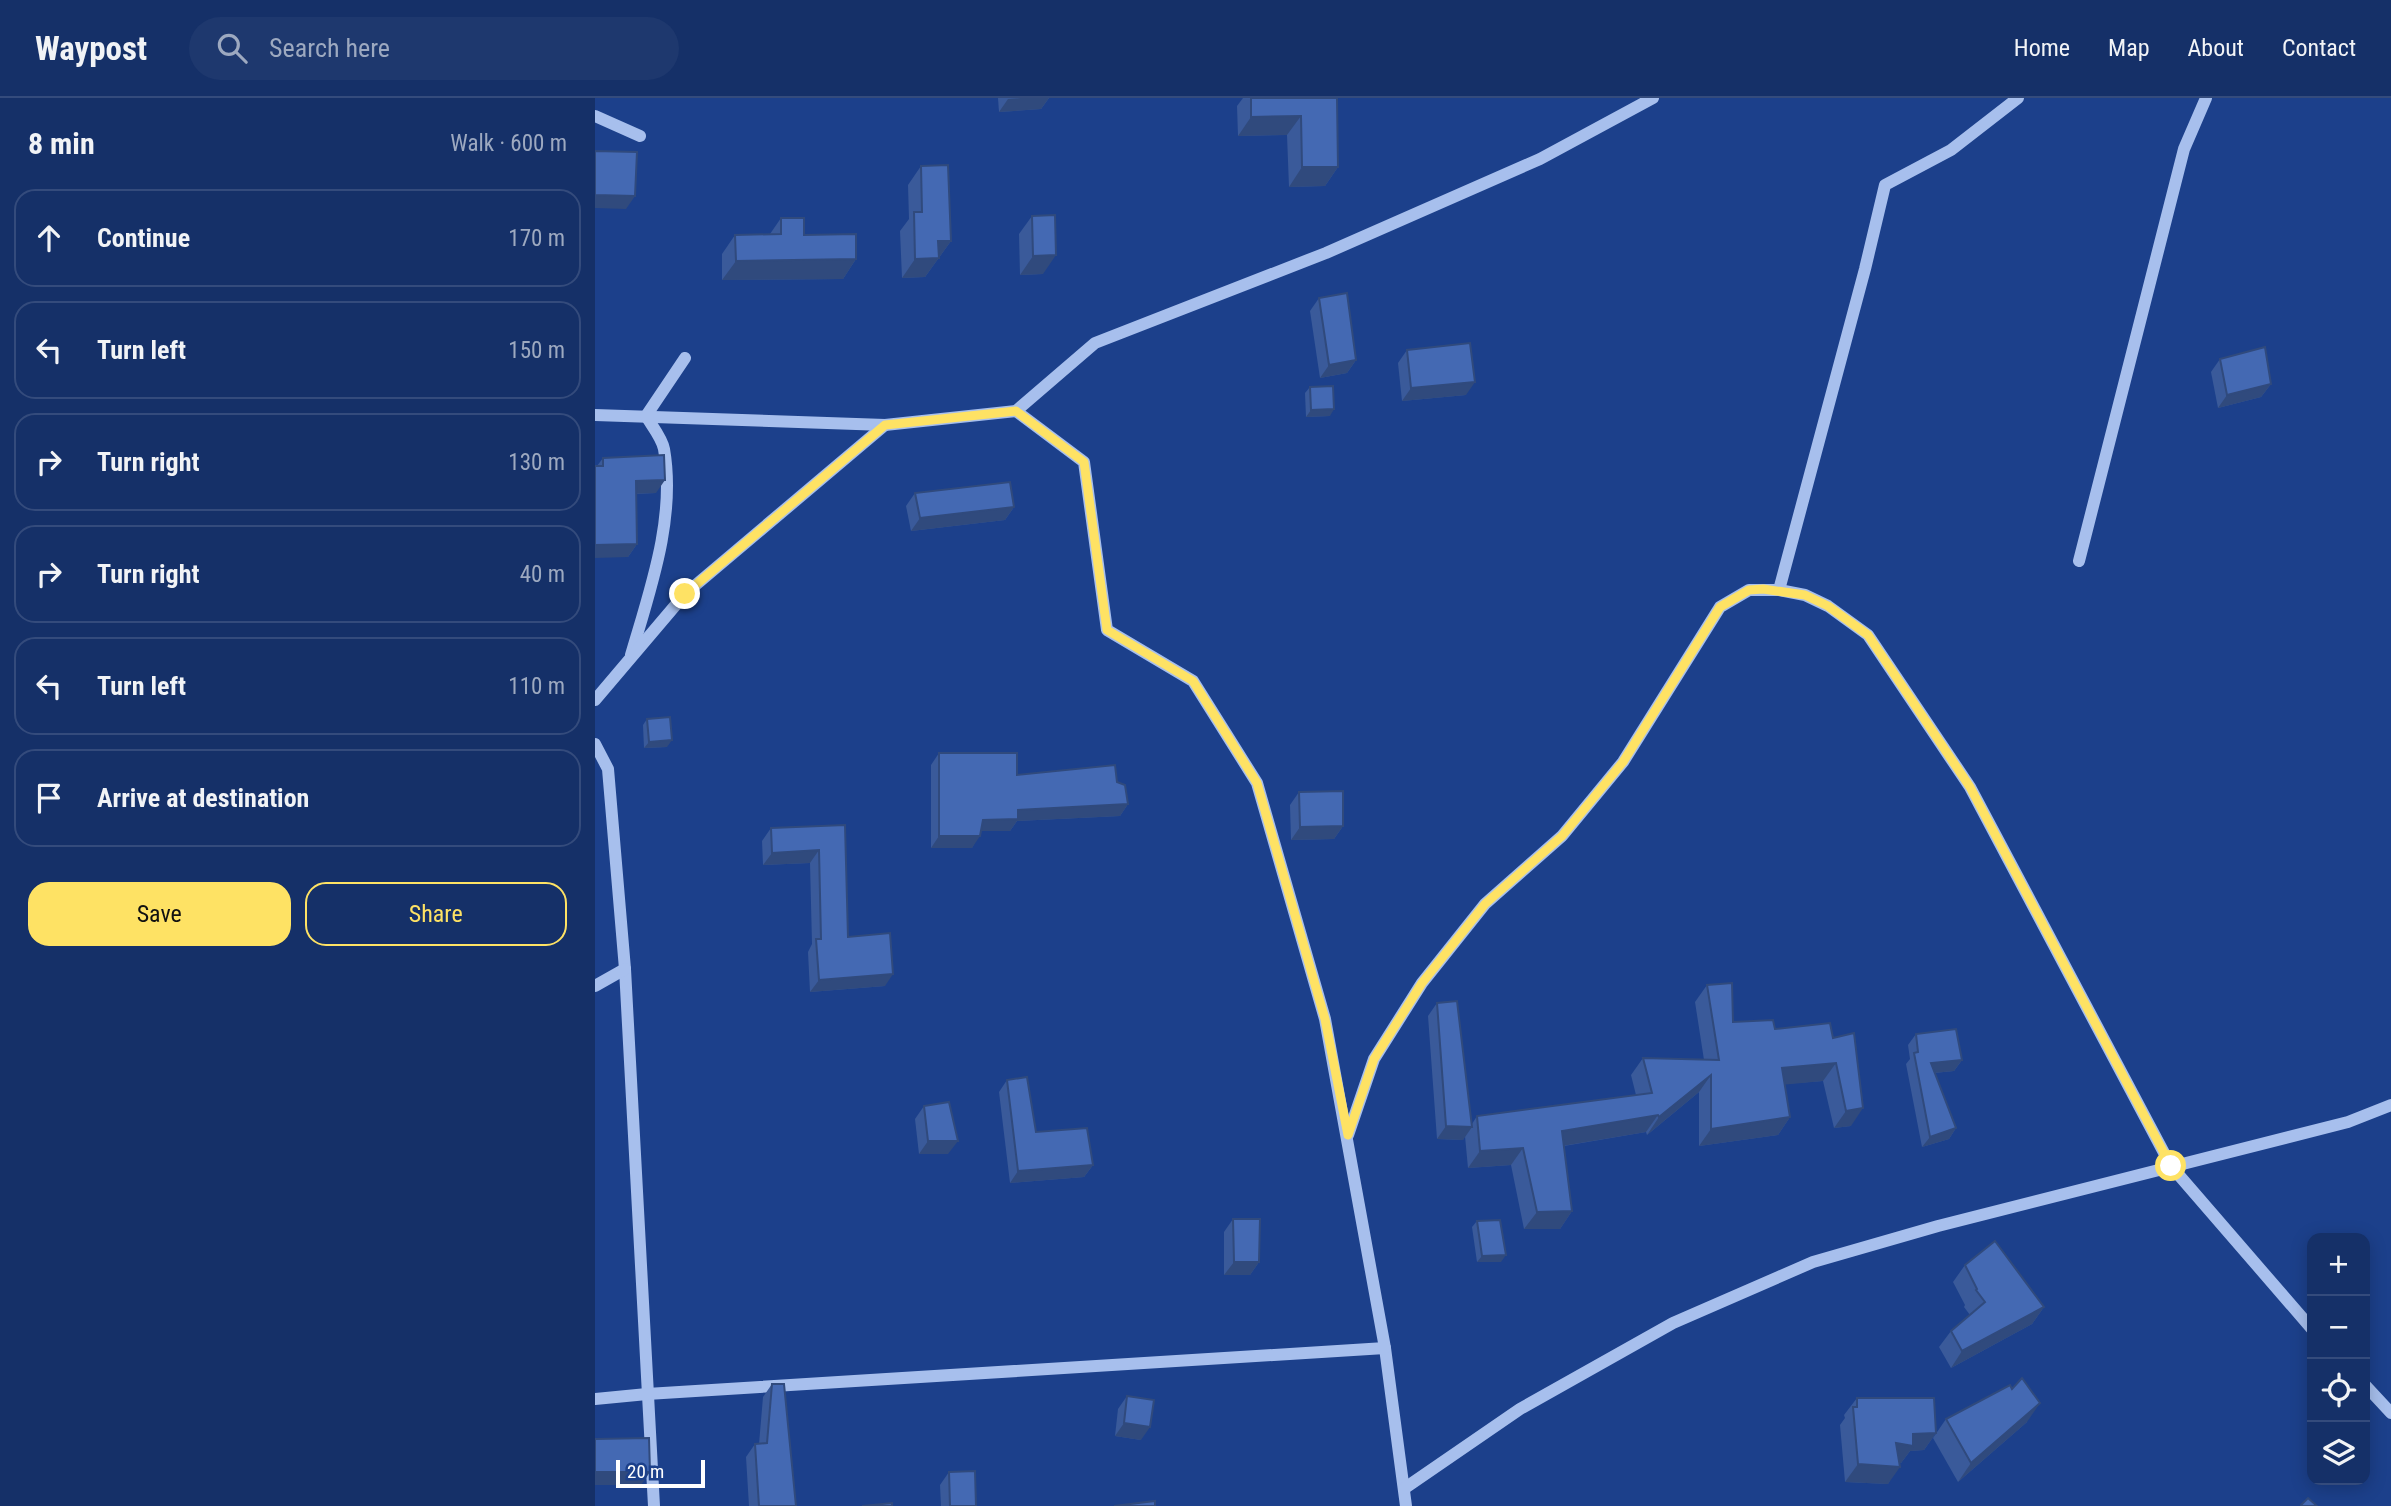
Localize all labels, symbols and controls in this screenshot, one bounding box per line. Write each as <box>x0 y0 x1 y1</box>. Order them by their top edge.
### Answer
search box <box>189 17 679 80</box>
text: Waypost <box>35 29 147 68</box>
icon: search <box>213 29 251 67</box>
text: Search here <box>269 33 390 63</box>
text: Home <box>2014 34 2070 62</box>
text: Map <box>2108 34 2150 62</box>
text: About <box>2188 34 2244 62</box>
text: Contact <box>2282 34 2356 62</box>
text: 8 min <box>28 126 95 161</box>
text: Walk · 600 m <box>450 130 567 157</box>
icon: ahead <box>30 219 68 257</box>
text: Continue <box>97 223 190 253</box>
text: 170 m <box>508 225 565 252</box>
icon: left <box>30 331 68 369</box>
text: Turn left <box>97 335 186 365</box>
text: 150 m <box>508 337 565 364</box>
icon: right <box>30 443 68 481</box>
text: Turn right <box>97 447 199 477</box>
text: 130 m <box>508 449 565 476</box>
icon: right <box>30 555 68 593</box>
text: Turn right <box>97 559 199 589</box>
text: 40 m <box>520 561 565 588</box>
route end <box>669 578 700 609</box>
icon: left <box>30 667 68 705</box>
text: Turn left <box>97 671 186 701</box>
text: 110 m <box>508 673 565 700</box>
icon: arrive <box>30 779 68 817</box>
text: Arrive at destination <box>97 783 309 813</box>
button: Save <box>28 882 291 946</box>
button: Share <box>305 882 567 946</box>
route start <box>2155 1150 2186 1181</box>
map controls <box>2307 1233 2370 1485</box>
button: + <box>2307 1233 2370 1296</box>
button: − <box>2307 1296 2370 1359</box>
button: locate <box>2307 1359 2370 1422</box>
button: layers <box>2307 1422 2370 1485</box>
scale bar <box>616 1457 705 1489</box>
text: 20 m <box>627 1460 664 1483</box>

